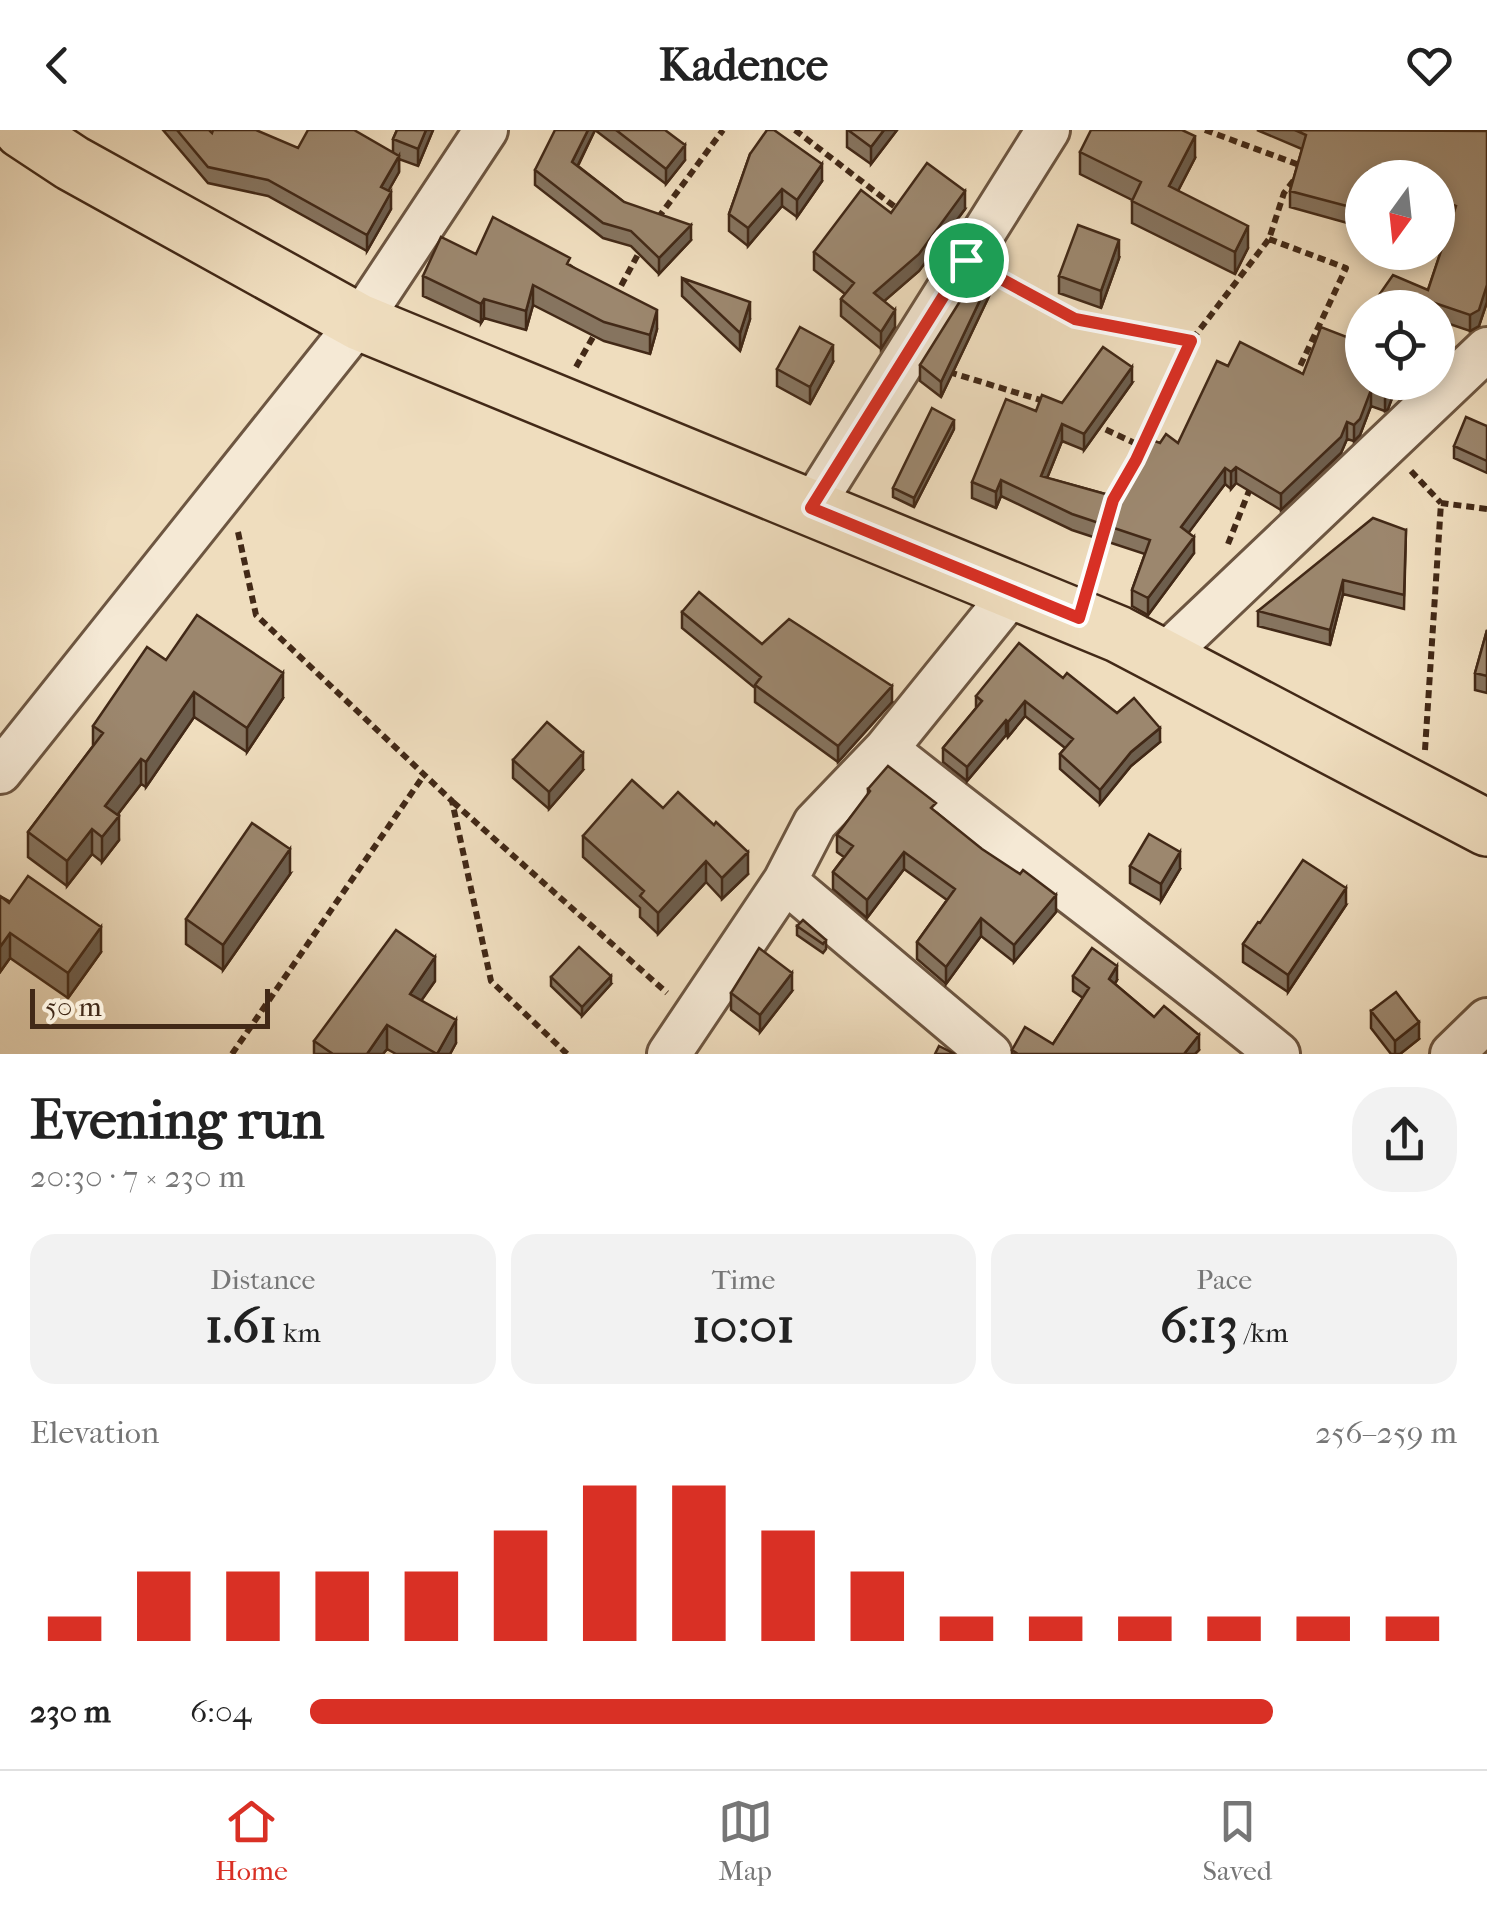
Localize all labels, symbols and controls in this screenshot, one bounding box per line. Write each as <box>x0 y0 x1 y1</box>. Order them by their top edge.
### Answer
icon: back <box>30 38 85 93</box>
icon: heart <box>1402 38 1457 93</box>
text: Kadence <box>659 39 828 92</box>
north arrow <box>1345 160 1455 270</box>
map controls <box>1345 160 1455 400</box>
pin <box>924 218 1009 303</box>
icon: arrive <box>939 233 994 288</box>
button: locate <box>1345 290 1455 400</box>
scale bar <box>30 984 270 1028</box>
text: 50 m <box>45 990 102 1023</box>
button: share <box>1352 1087 1457 1192</box>
text: Evening run <box>30 1088 324 1152</box>
text: 20:30 · 7 × 230 m <box>30 1158 245 1195</box>
text: Distance <box>210 1263 315 1296</box>
text: Time <box>712 1263 775 1296</box>
text: Pace <box>1196 1263 1252 1296</box>
text: 1.61 <box>205 1296 277 1355</box>
text: 10:01 <box>692 1296 795 1355</box>
text: 6:13 <box>1160 1296 1238 1355</box>
text: km <box>277 1316 321 1349</box>
text: /km <box>1238 1316 1288 1349</box>
text: Elevation <box>30 1414 159 1451</box>
text: 256–259 m <box>1315 1414 1457 1451</box>
text: 230 m <box>30 1693 111 1730</box>
text: 6:04 <box>190 1693 251 1730</box>
tab: Home <box>215 1794 288 1887</box>
tab: Map <box>718 1794 773 1887</box>
tab: Saved <box>1203 1794 1272 1887</box>

